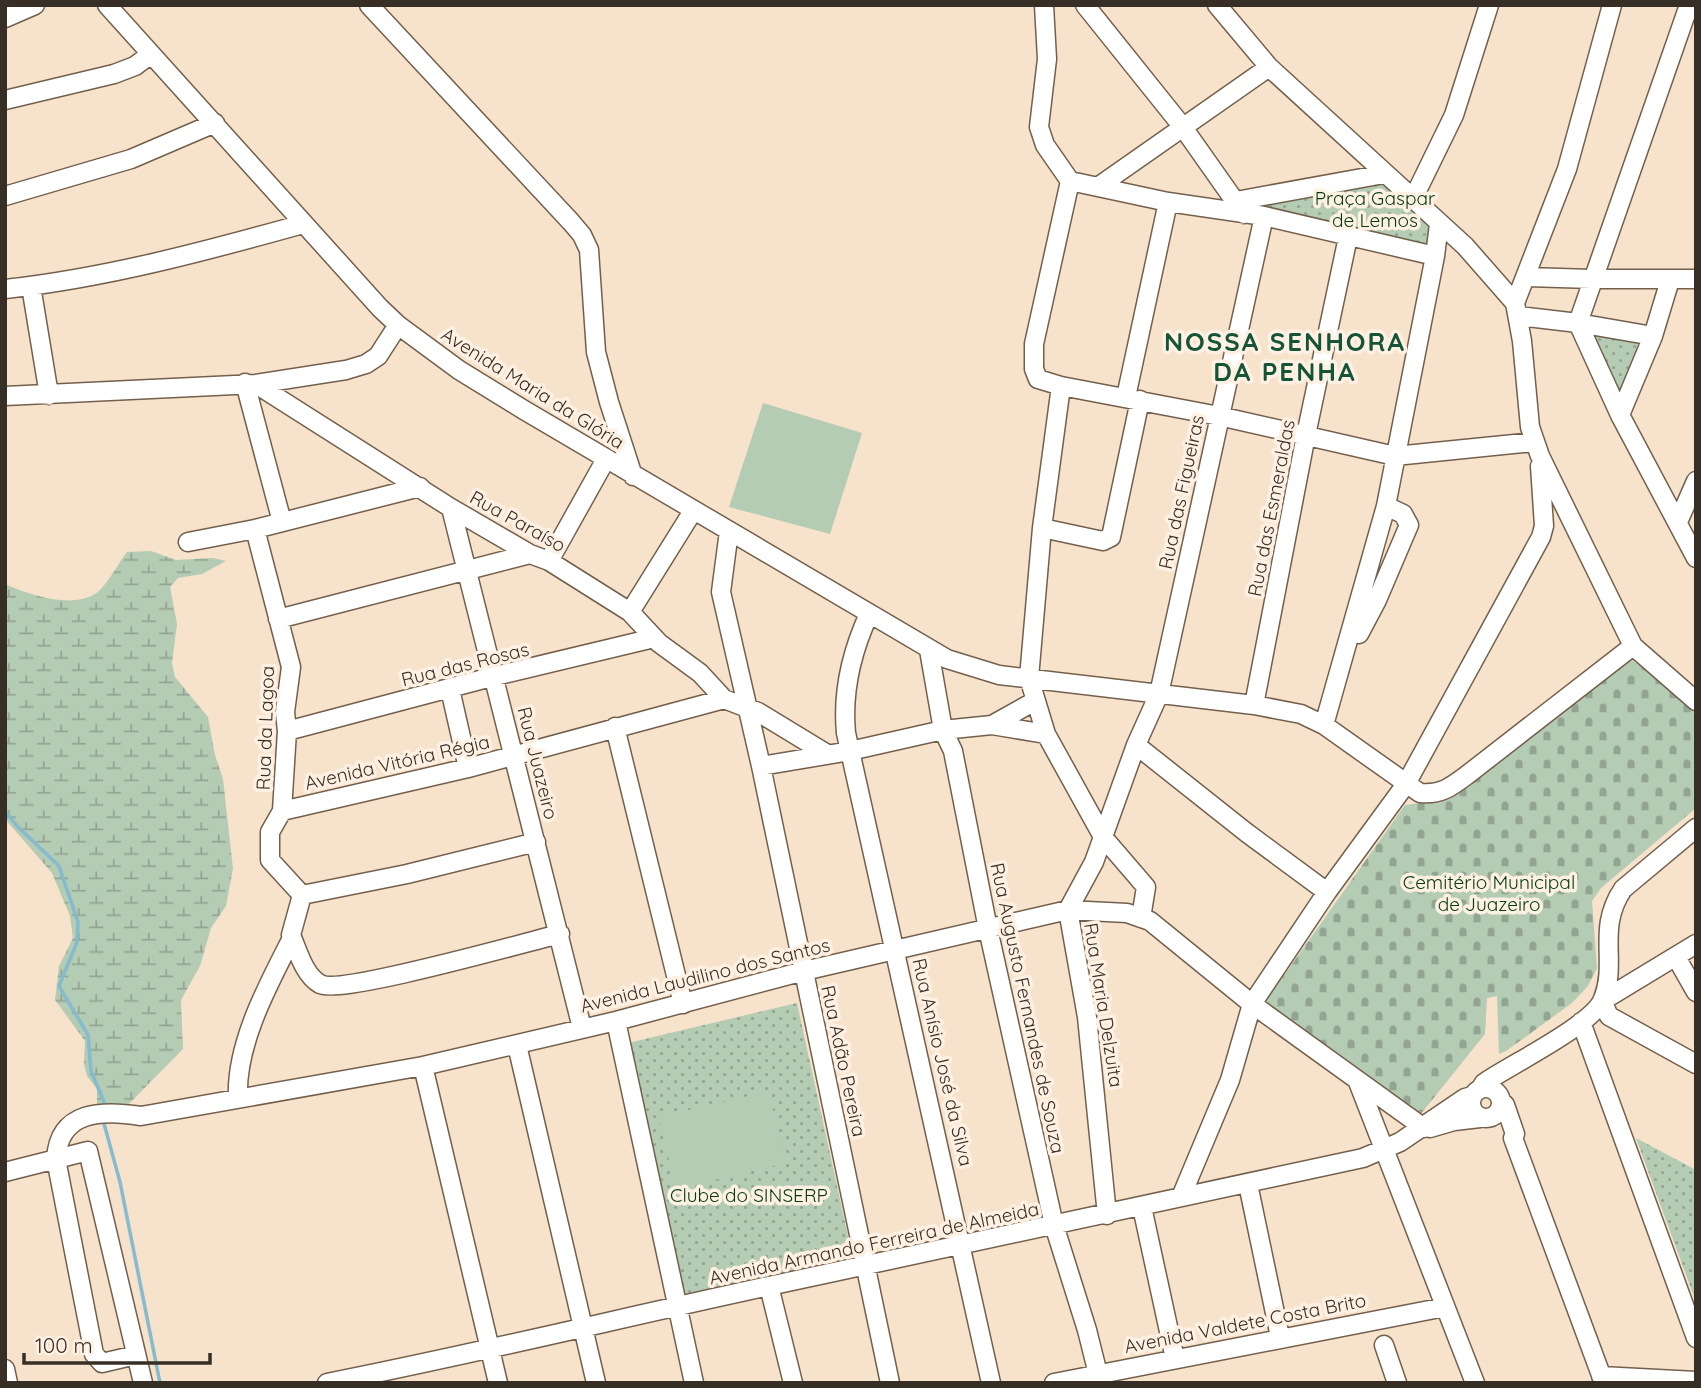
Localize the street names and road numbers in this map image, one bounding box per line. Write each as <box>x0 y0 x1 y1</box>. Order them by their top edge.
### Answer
street label: Avenida Maria da Glória <box>437 322 629 454</box>
street label: Rua das Figueiras <box>1153 413 1209 571</box>
street label: Rua das Esmeraldas <box>1242 417 1300 598</box>
street label: Rua Paraíso <box>466 485 570 557</box>
street label: Rua das Rosas <box>399 637 531 691</box>
street label: Rua da Lagoa <box>251 665 279 791</box>
street label: Rua Juazeiro <box>512 704 564 822</box>
street label: Avenida Vitória Régia <box>302 729 492 795</box>
street label: Rua Augusto Fernandes de Souza <box>985 860 1071 1156</box>
street label: Rua Maria Delzuita <box>1079 921 1129 1089</box>
street label: Avenida Laudilino dos Santos <box>578 932 832 1018</box>
street label: Rua Anísio José da Silva <box>907 956 979 1168</box>
street label: Rua Adão Pereira <box>816 983 872 1139</box>
street label: Avenida Armando Ferreira de Almeida <box>707 1196 1041 1290</box>
street label: Avenida Valdete Costa Brito <box>1122 1288 1368 1358</box>

